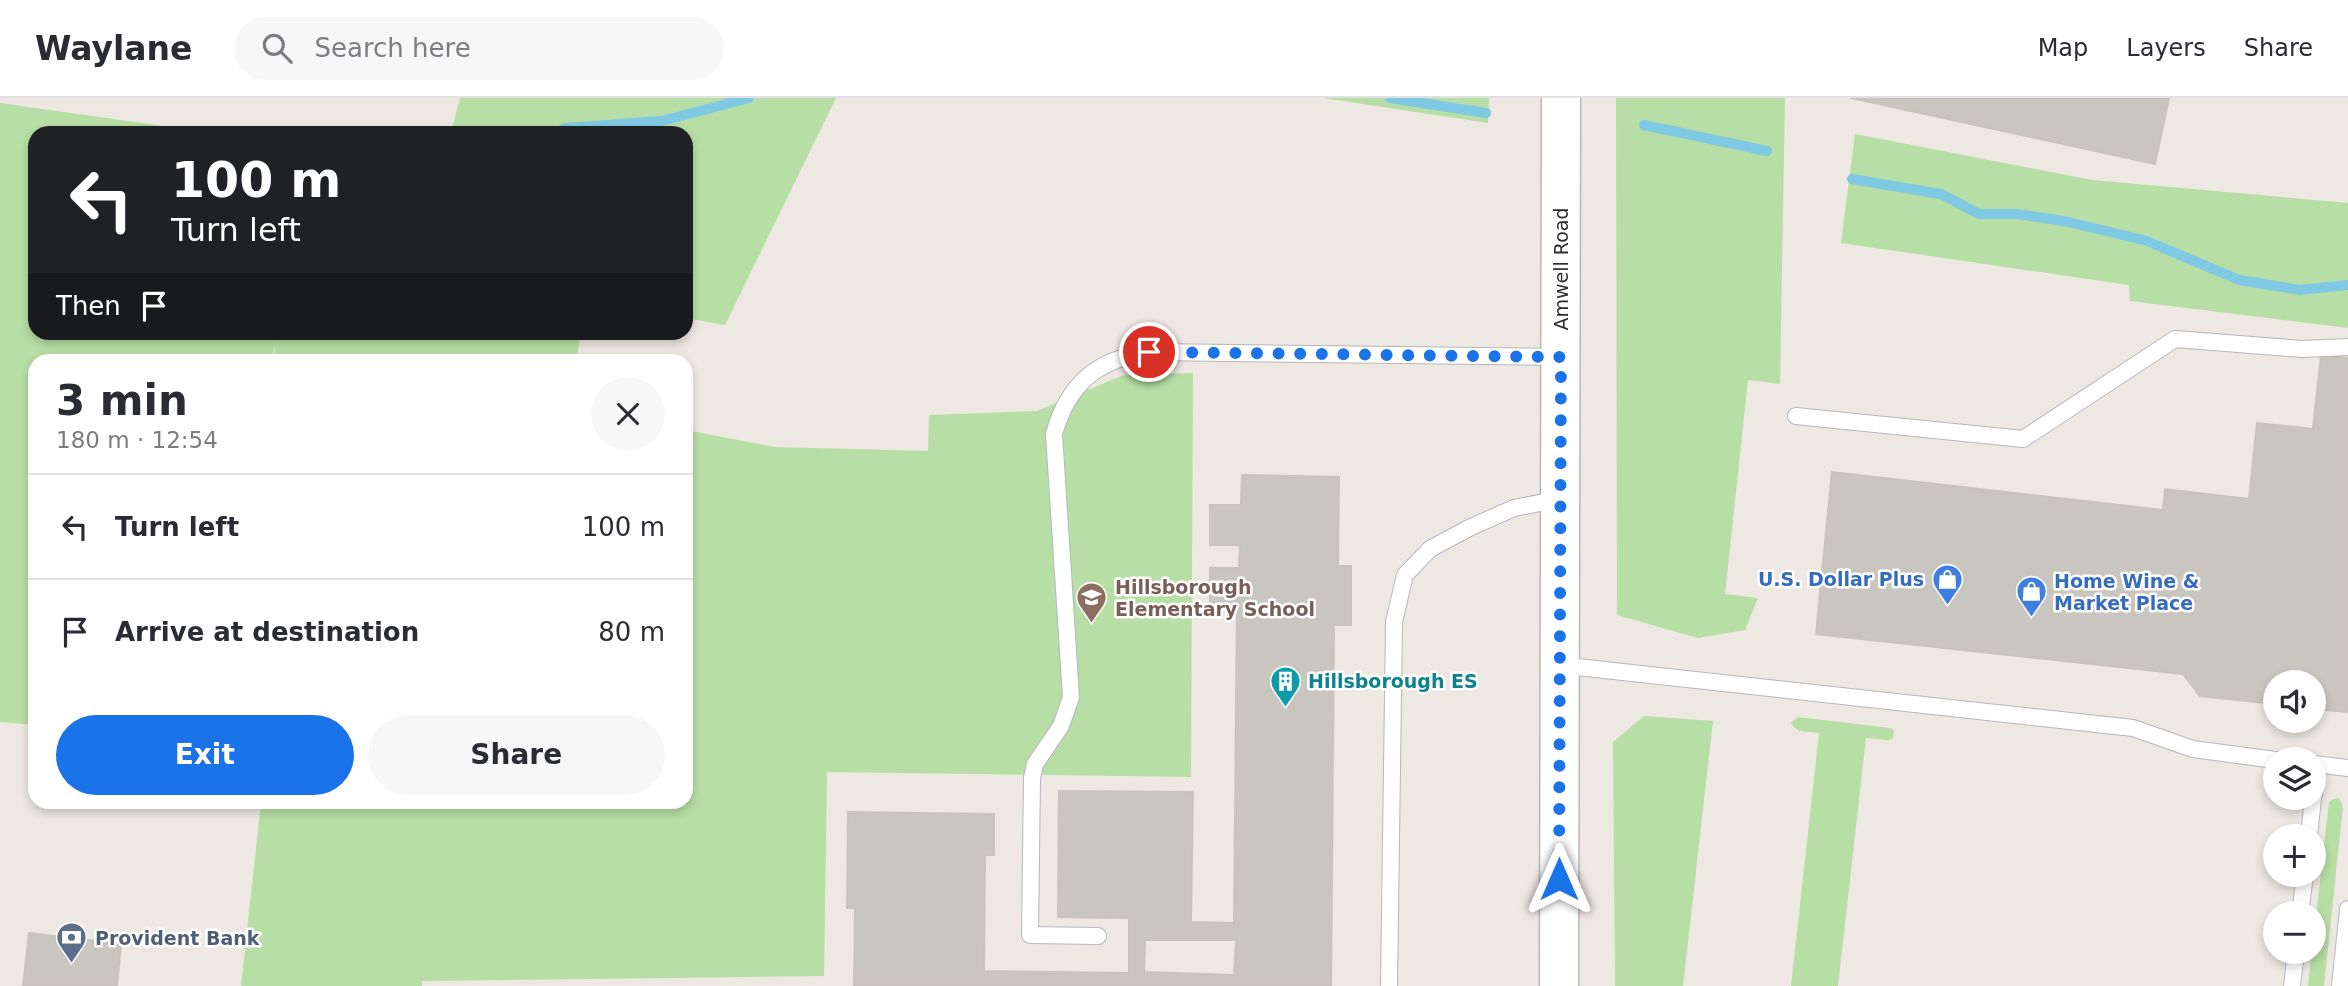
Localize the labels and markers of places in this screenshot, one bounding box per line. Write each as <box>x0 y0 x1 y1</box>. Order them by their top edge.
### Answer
pin <box>1119 322 1179 382</box>
shop icon: U.S. Dollar Plus <box>1930 562 1964 606</box>
place label: U.S. Dollar Plus <box>1758 568 1924 590</box>
place label: Home Wine & Market Place <box>2054 570 2199 614</box>
shop icon: Home Wine & Market Place <box>2014 575 2048 619</box>
place label: Hillsborough Elementary School <box>1115 576 1315 620</box>
school or university icon: Hillsborough Elementary School <box>1075 581 1109 625</box>
building icon: Hillsborough ES <box>1268 664 1302 708</box>
place label: Hillsborough ES <box>1308 670 1478 692</box>
bank icon: Provident Bank <box>55 921 89 965</box>
place label: Provident Bank <box>95 927 260 949</box>

